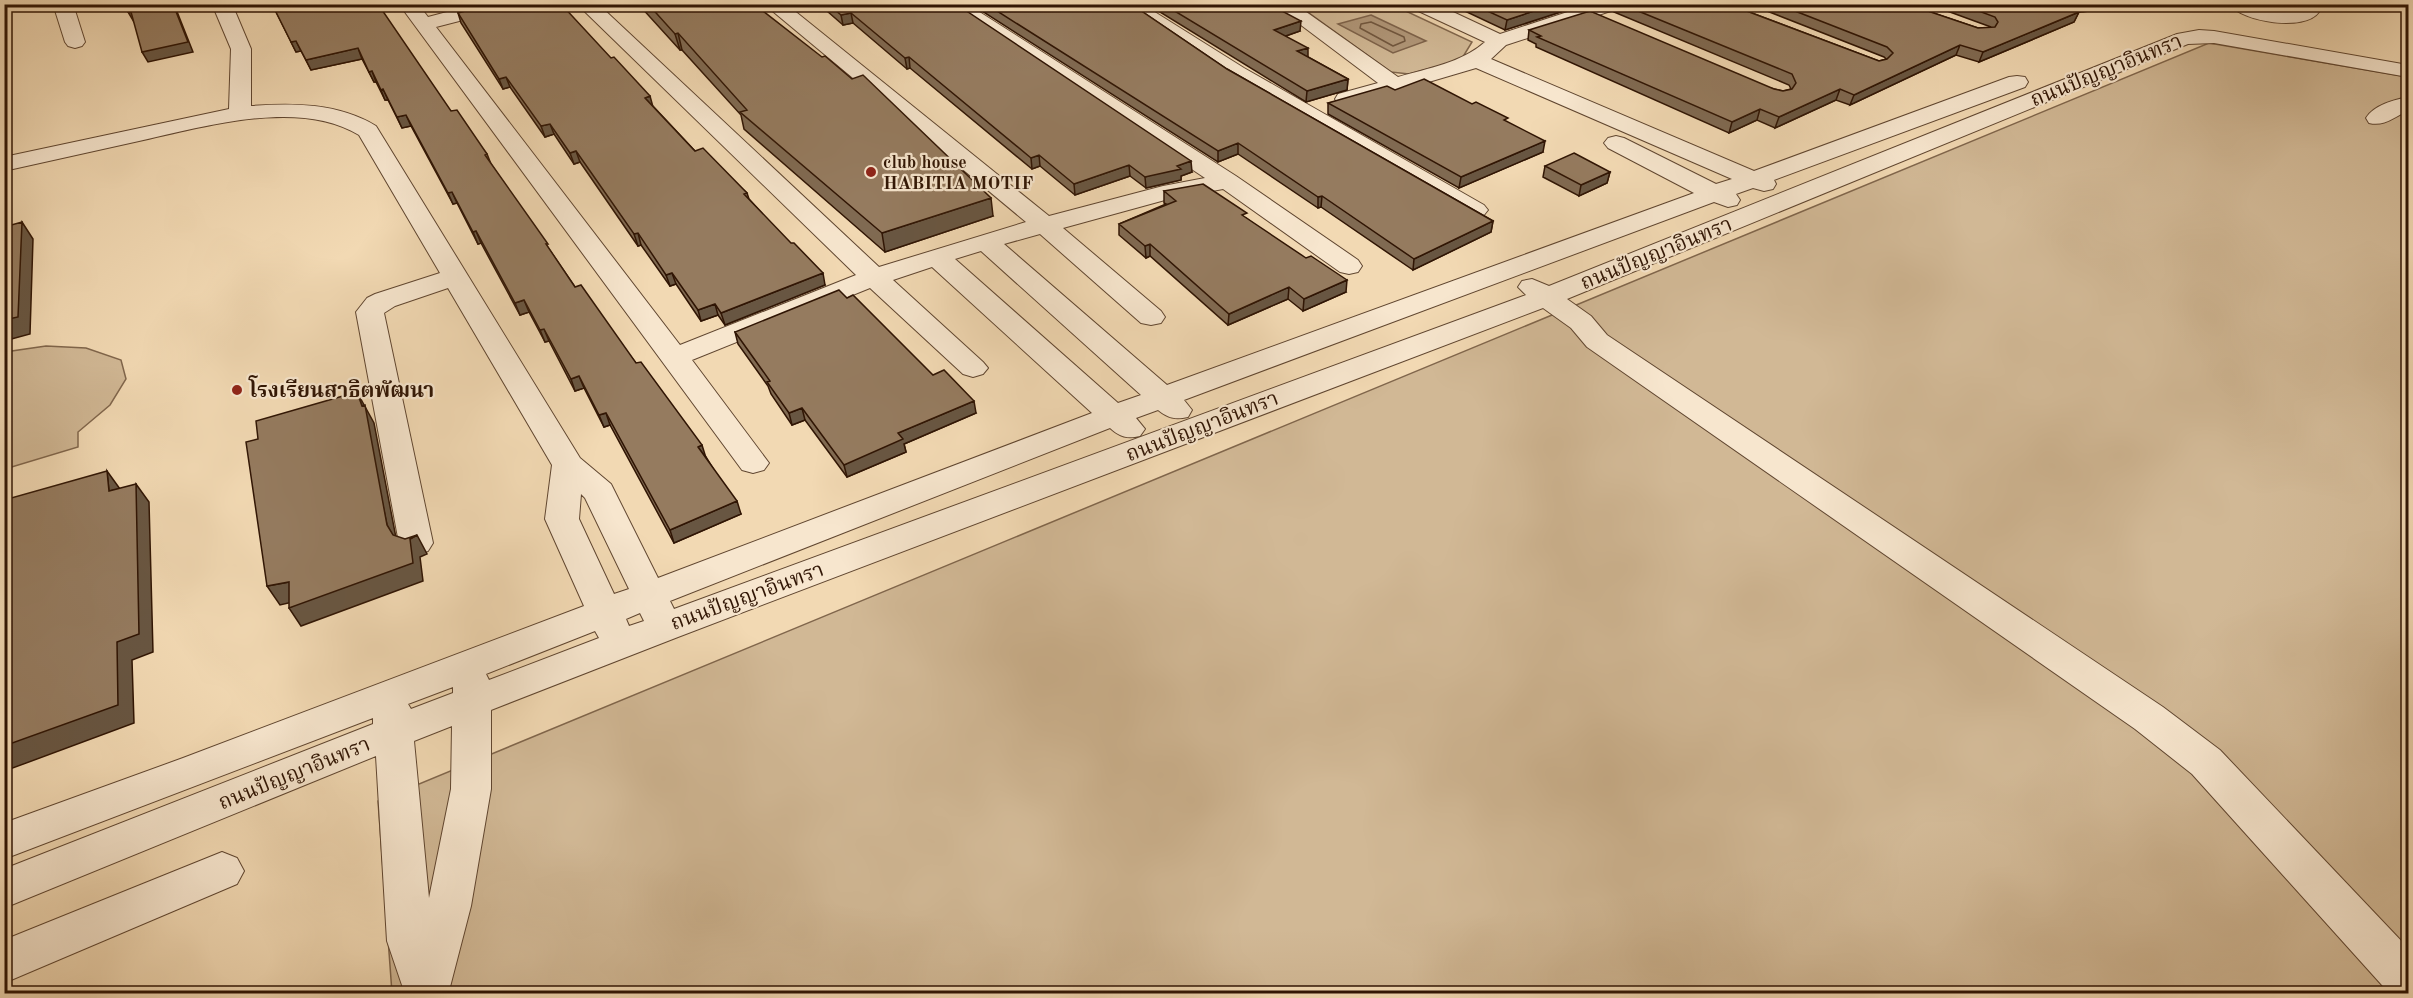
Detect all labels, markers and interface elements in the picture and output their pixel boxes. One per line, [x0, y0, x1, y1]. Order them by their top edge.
street label: ถนนปัญญาอินทรา [2027, 30, 2185, 111]
place label: club house HABITIA MOTIF [883, 154, 1033, 193]
marker: club house HABITIA MOTIF [864, 165, 878, 179]
street label: ถนนปัญญาอินทรา [1577, 213, 1735, 294]
place label: โรงเรียนสาธิตพัฒนา [248, 375, 434, 402]
marker: โรงเรียนสาธิตพัฒนา [230, 383, 244, 397]
street label: ถนนปัญญาอินทรา [1123, 387, 1282, 466]
street label: ถนนปัญญาอินทรา [667, 558, 827, 635]
street label: ถนนปัญญาอินทรา [215, 733, 373, 814]

